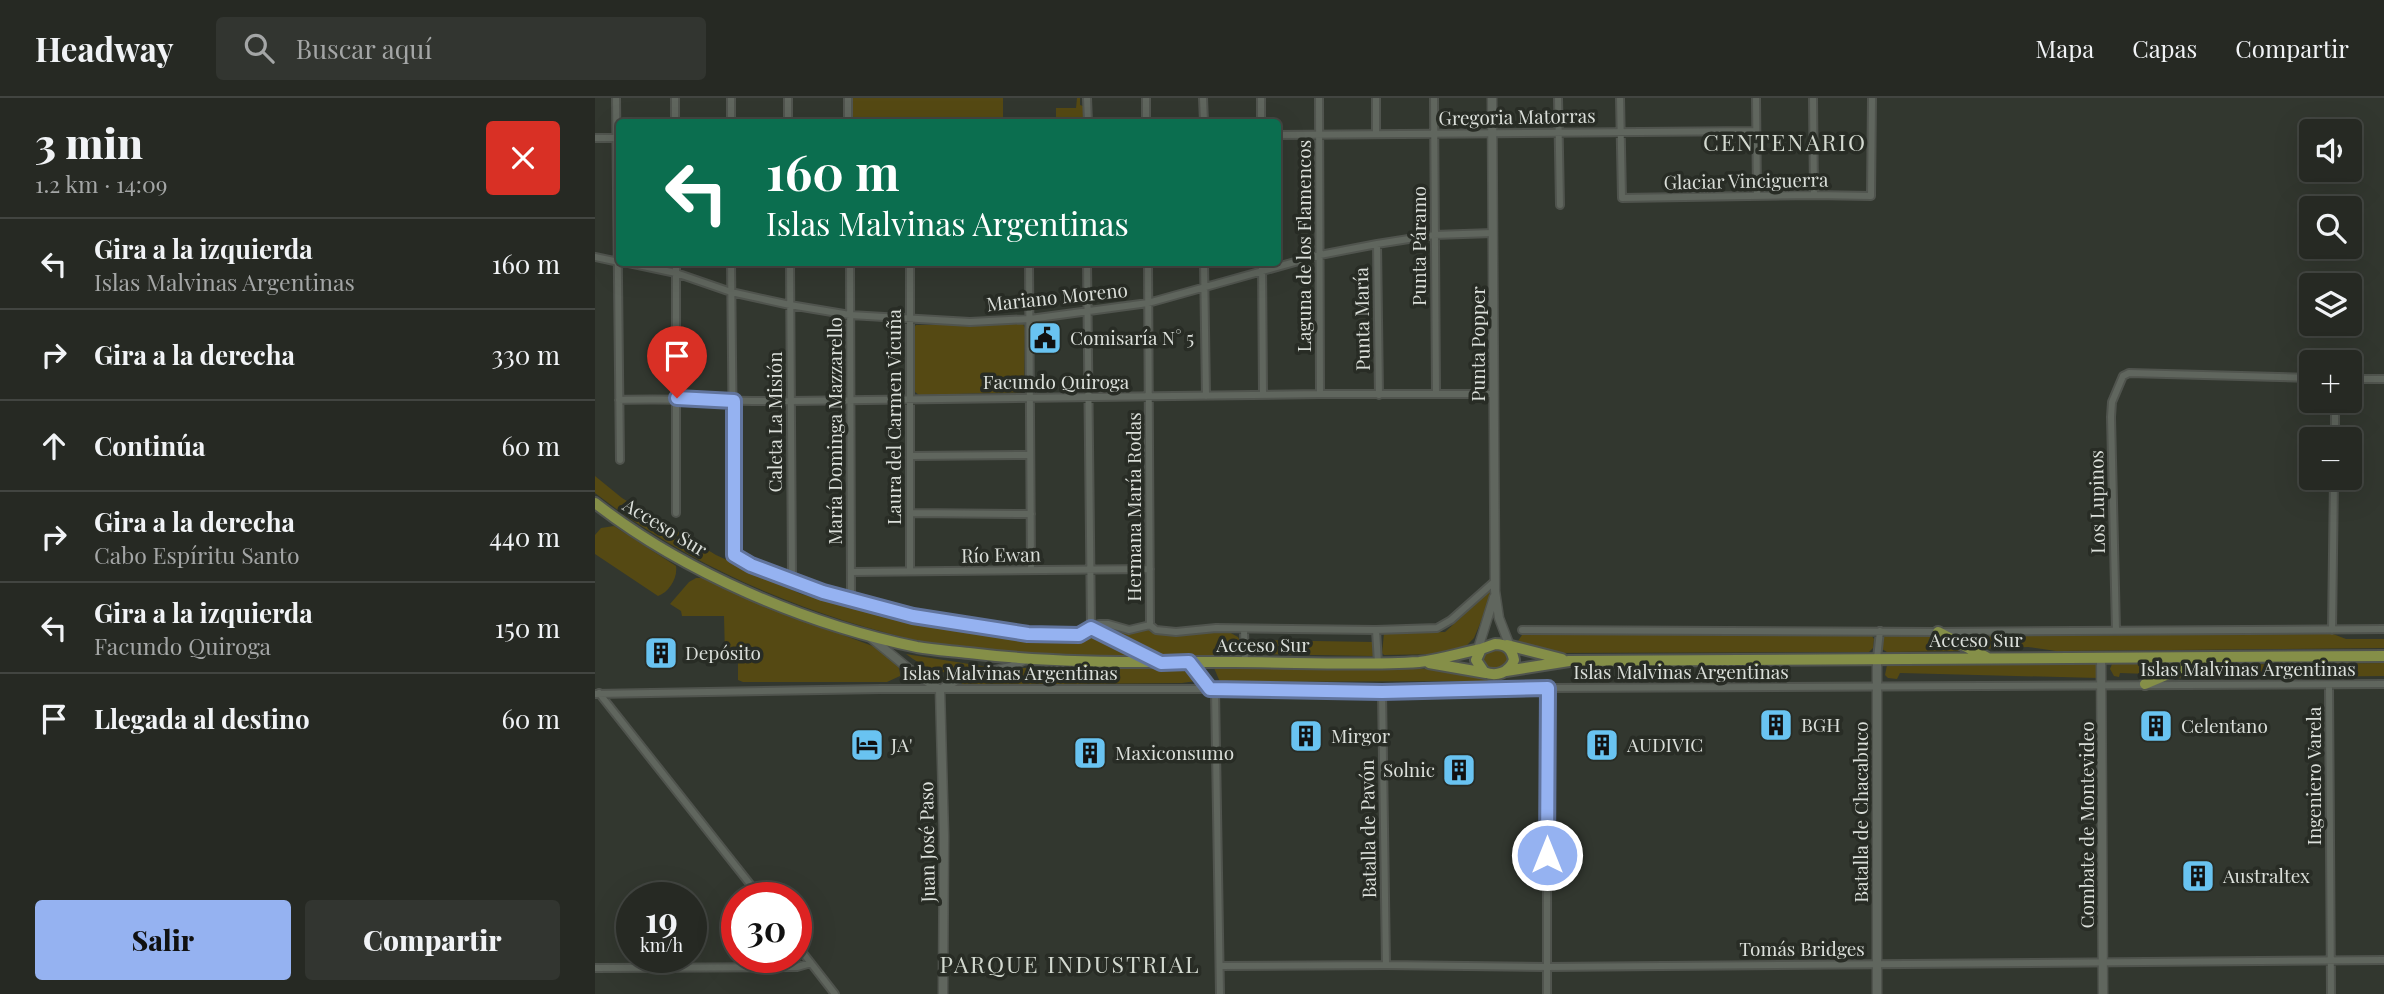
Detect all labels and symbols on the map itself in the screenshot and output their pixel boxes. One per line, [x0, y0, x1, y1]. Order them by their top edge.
street label: Gregoria Matorras [1438, 102, 1596, 130]
district label: CENTENARIO [1703, 126, 1867, 157]
street label: Laguna de los Flamencos [1290, 140, 1316, 352]
street label: Glaciar Vinciguerra [1663, 166, 1829, 194]
street label: Punta Páramo [1405, 186, 1431, 306]
street label: Punta María [1347, 266, 1375, 371]
street label: Mariano Moreno [985, 276, 1129, 316]
street label: Punta Popper [1464, 286, 1490, 402]
street label: Laura del Carmen Vicuña [880, 309, 906, 525]
street label: María Dominga Mazzarello [821, 317, 847, 545]
public building icon: Comisaría N° 5 [1026, 319, 1064, 357]
place label: Comisaría N° 5 [1070, 324, 1194, 350]
pin [647, 326, 707, 398]
street label: Caleta La Misión [761, 351, 787, 493]
street label: Facundo Quiroga [983, 368, 1130, 394]
street label: Hermana María Rodas [1120, 412, 1146, 602]
street label: Los Lupinos [2082, 450, 2110, 554]
street label: Acceso Sur [618, 490, 713, 562]
street label: Río Ewan [961, 540, 1042, 568]
street label: Acceso Sur [1928, 626, 2023, 652]
street label: Acceso Sur [1215, 631, 1310, 657]
building icon: Depósito [642, 634, 680, 672]
place label: Depósito [685, 639, 761, 665]
street label: Islas Malvinas Argentinas [2140, 655, 2356, 681]
street label: Islas Malvinas Argentinas [1573, 658, 1789, 684]
street label: Islas Malvinas Argentinas [902, 659, 1118, 685]
building icon: BGH [1757, 706, 1795, 744]
street label: Ingeniero Varela [2300, 706, 2326, 846]
building icon: Celentano [2137, 707, 2175, 745]
place label: BGH [1801, 711, 1841, 737]
place label: Celentano [2181, 712, 2268, 738]
building icon: Mirgor [1287, 717, 1325, 755]
street label: Batalla de Chacabuco [1847, 721, 1873, 903]
street label: Combate de Montevideo [2073, 721, 2099, 929]
place label: Mirgor [1331, 722, 1391, 748]
hotel icon: JA' [848, 726, 886, 764]
building icon: AUDIVIC [1583, 726, 1621, 764]
place label: JA' [890, 731, 913, 757]
place label: AUDIVIC [1626, 731, 1703, 757]
building icon: Maxiconsumo [1071, 734, 1109, 772]
place label: Maxiconsumo [1115, 739, 1234, 765]
building icon: Solnic [1440, 751, 1478, 789]
place label: Solnic [1383, 756, 1435, 782]
street label: Batalla de Pavón [1353, 759, 1381, 899]
street label: Juan José Paso [912, 781, 940, 904]
position arrow [1510, 818, 1584, 892]
building icon: Australtex [2179, 857, 2217, 895]
place label: Australtex [2222, 862, 2310, 888]
speed limit sign: 30 [721, 882, 812, 973]
street label: Tomás Bridges [1739, 935, 1865, 961]
district label: PARQUE INDUSTRIAL [940, 948, 1200, 979]

